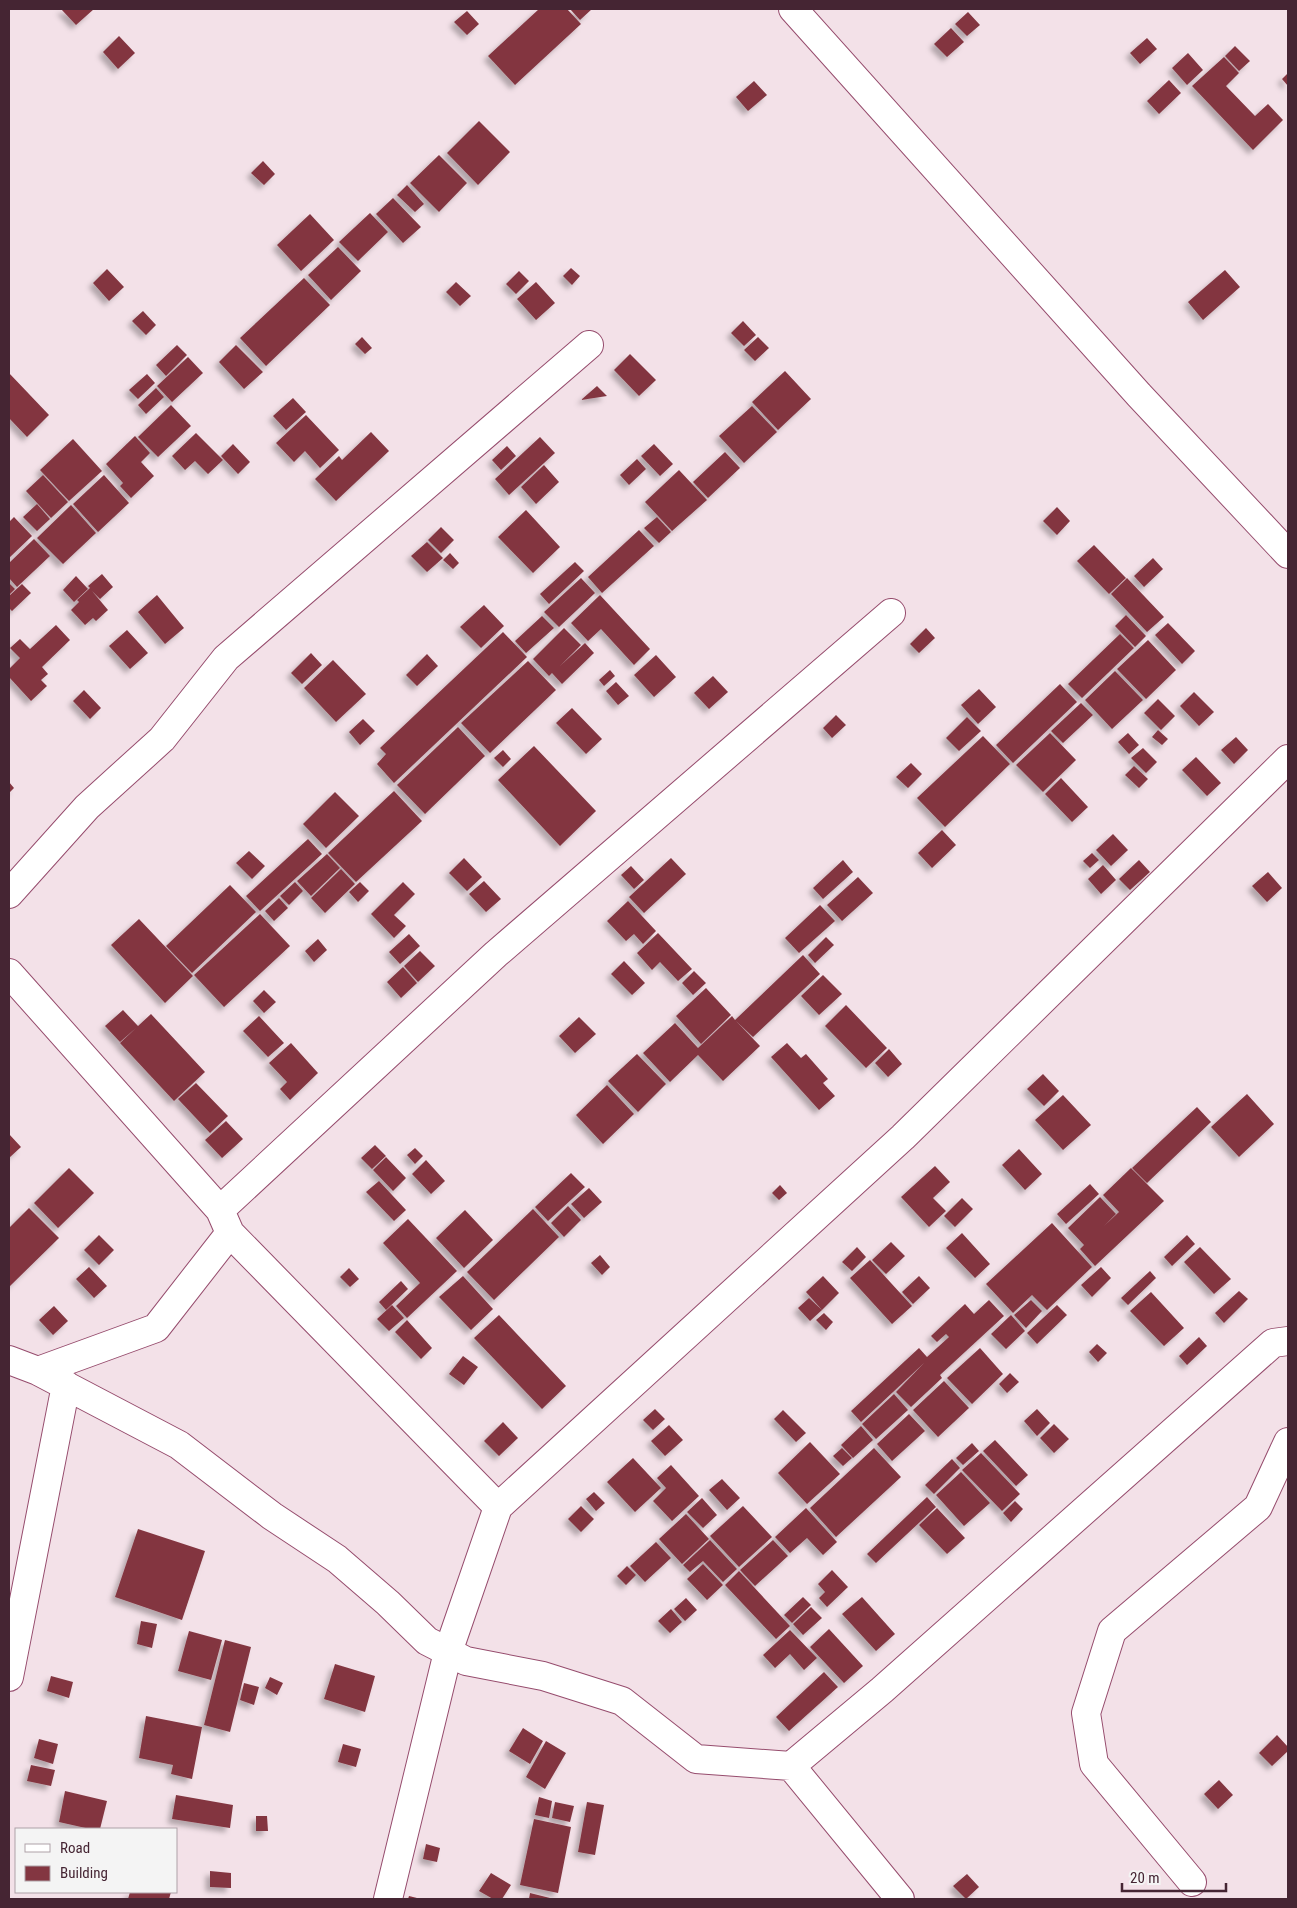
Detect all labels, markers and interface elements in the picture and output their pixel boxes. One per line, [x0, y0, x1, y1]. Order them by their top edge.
legend [15, 1828, 178, 1893]
text: Road [60, 1839, 90, 1857]
scale bar [1122, 1860, 1226, 1892]
text: Building [60, 1864, 108, 1882]
text: 20 m [1130, 1869, 1160, 1887]

